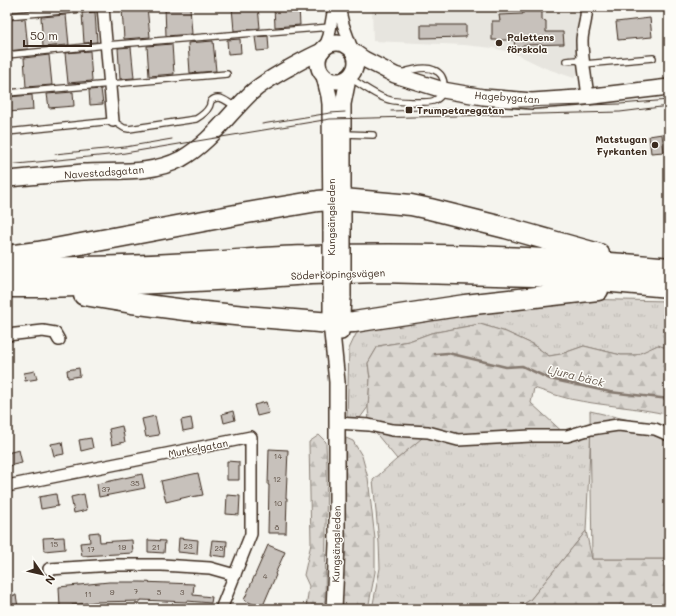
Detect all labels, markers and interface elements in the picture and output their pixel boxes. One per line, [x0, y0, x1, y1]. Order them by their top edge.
scale bar [24, 22, 91, 48]
text: 50 m [30, 27, 58, 43]
place label: Palettens förskola [507, 30, 554, 56]
marker: Palettens förskola [494, 38, 504, 48]
street label: Hagebygatan [474, 88, 540, 106]
place label: Trumpetaregatan [417, 103, 504, 117]
marker: Trumpetaregatan [404, 105, 414, 115]
place label: Matstugan Fyrkanten [595, 132, 647, 158]
marker: Matstugan Fyrkanten [650, 140, 660, 150]
street label: Navestadsgatan [64, 162, 144, 182]
street label: Kungsängsleden [324, 179, 338, 255]
street label: Söderköpingsvägen [291, 265, 385, 283]
water label: Ljura bäck [546, 361, 606, 390]
street label: Murkelgatan [167, 435, 229, 461]
house number: 14 [274, 451, 282, 461]
house number: 12 [273, 474, 281, 484]
house number: 35 [130, 478, 140, 488]
house number: 37 [101, 484, 111, 494]
house number: 10 [274, 498, 282, 508]
street label: Kungsängsleden [328, 505, 344, 583]
house number: 8 [275, 522, 280, 532]
house number: 15 [50, 539, 58, 549]
house number: 23 [183, 541, 193, 551]
house number: 19 [118, 542, 126, 552]
house number: 21 [152, 542, 160, 552]
house number: 25 [214, 543, 224, 553]
house number: 17 [87, 544, 96, 554]
north arrow [22, 554, 62, 594]
house number: 4 [263, 571, 268, 581]
text: N [42, 572, 59, 588]
house number: 7 [134, 586, 139, 596]
house number: 9 [110, 587, 115, 597]
house number: 5 [157, 587, 162, 597]
house number: 3 [180, 587, 185, 597]
house number: 11 [84, 589, 92, 599]

